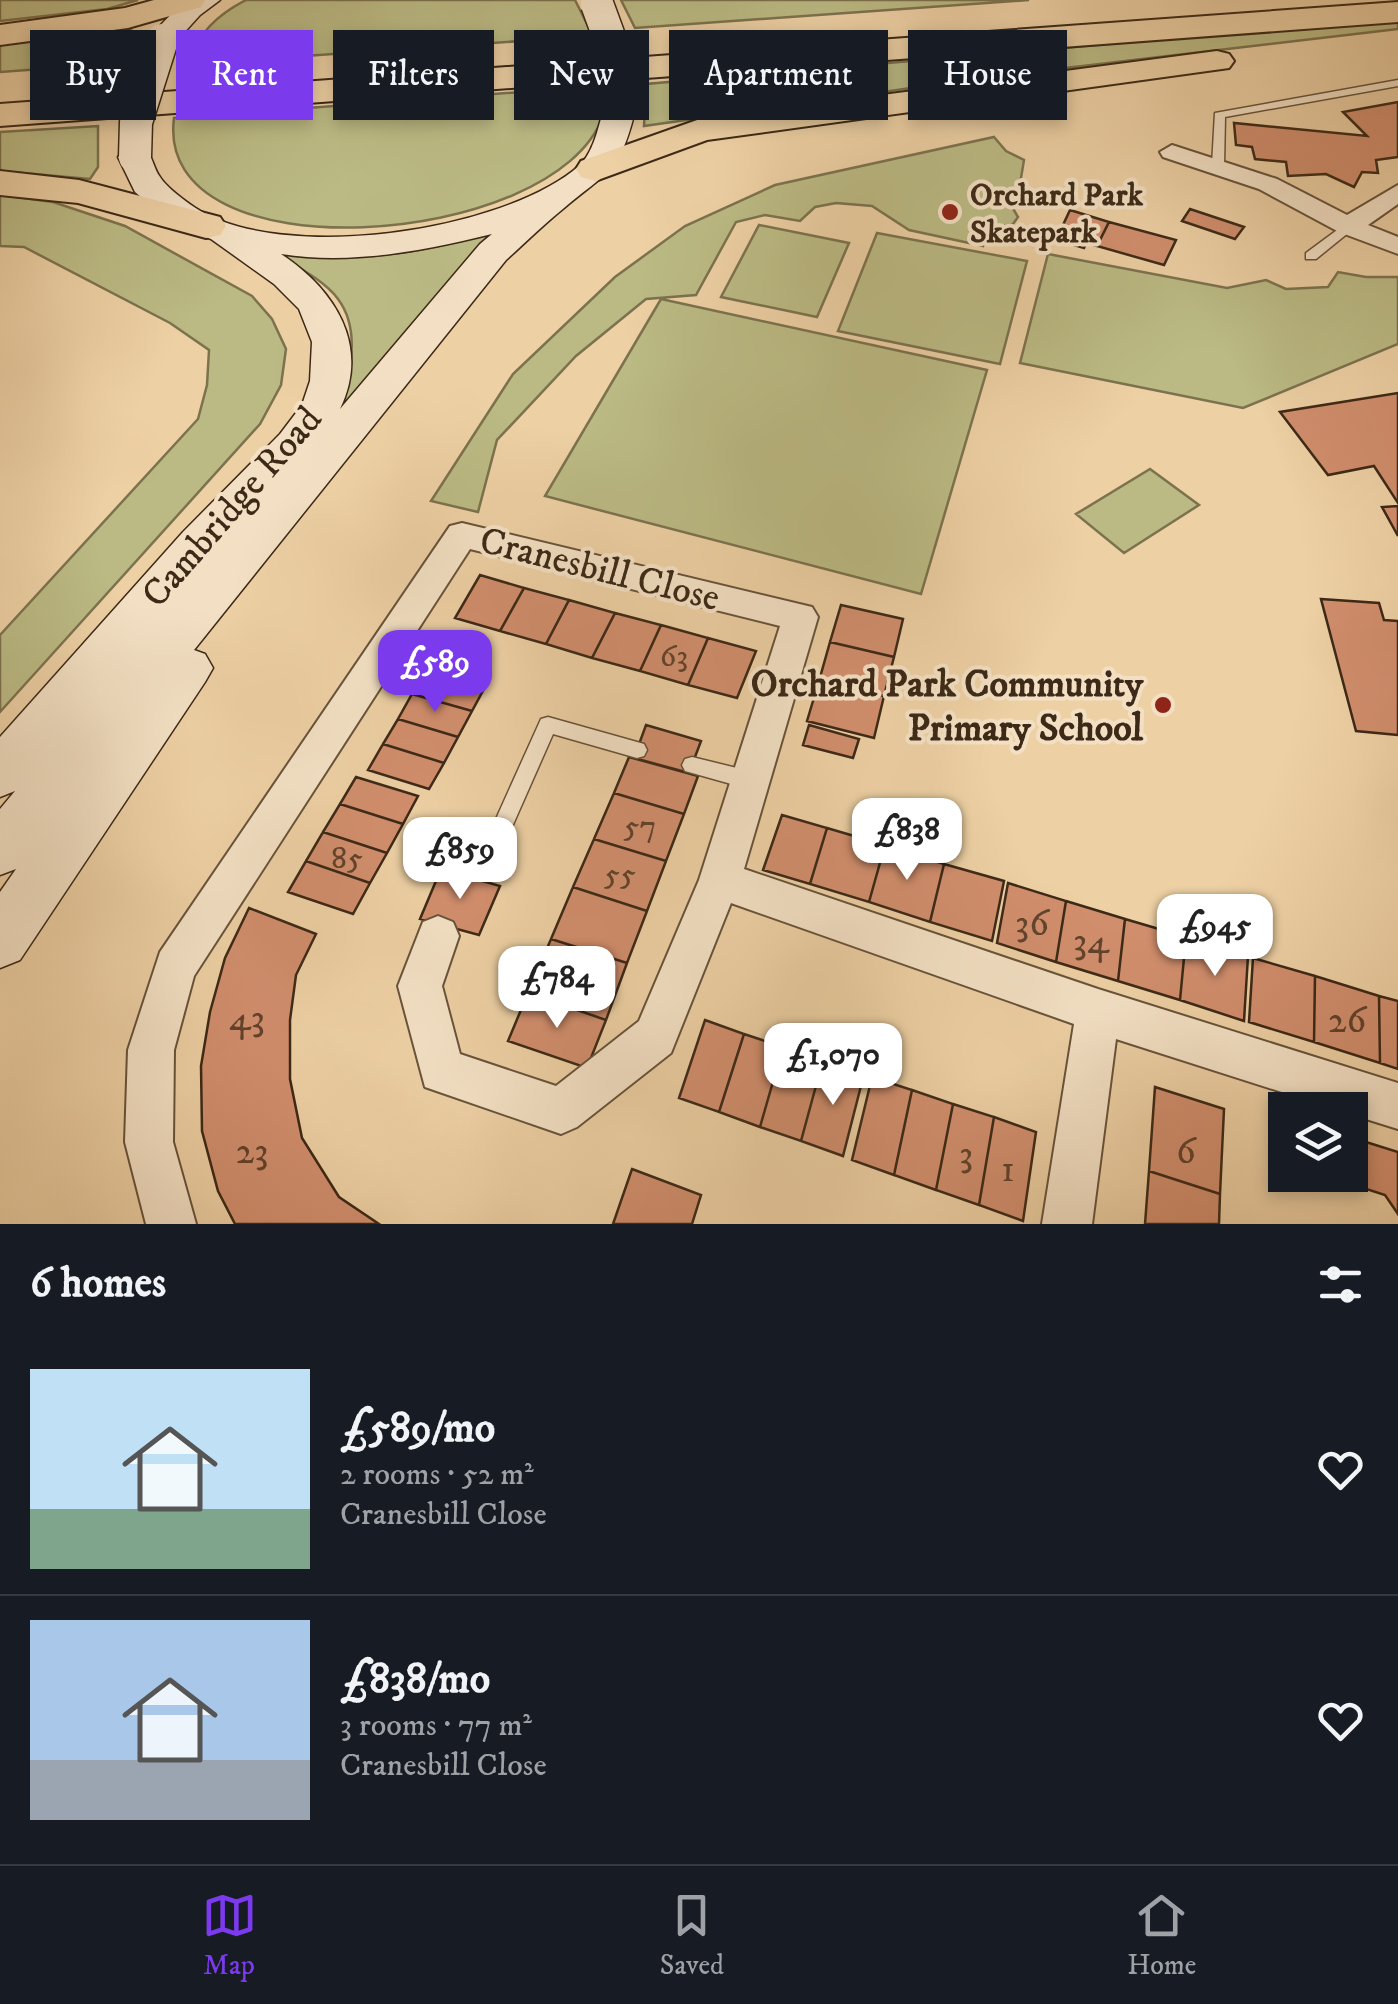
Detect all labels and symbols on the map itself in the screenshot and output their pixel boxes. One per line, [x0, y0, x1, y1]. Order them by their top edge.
place label: Orchard Park Skatepark [970, 176, 1144, 253]
marker: Orchard Park Skatepark [939, 201, 961, 223]
street label: Cambridge Road [132, 397, 333, 618]
street label: Cranesbill Close [475, 517, 724, 623]
pin: £589 [376, 630, 494, 715]
house number: 63 [660, 637, 688, 677]
place label: Orchard Park Community Primary School [751, 661, 1144, 753]
marker: Orchard Park Community Primary School [1152, 694, 1174, 716]
pin: £838 [848, 798, 966, 883]
house number: 57 [624, 807, 656, 847]
pin: £859 [401, 817, 519, 902]
house number: 85 [331, 839, 363, 879]
house number: 55 [604, 855, 636, 895]
pin: £945 [1156, 894, 1274, 979]
house number: 36 [1015, 900, 1050, 948]
house number: 34 [1073, 918, 1110, 966]
pin: £784 [498, 946, 616, 1031]
house number: 43 [229, 995, 265, 1043]
house number: 26 [1328, 997, 1367, 1045]
pin: £1,070 [752, 1023, 914, 1108]
house number: 23 [236, 1128, 268, 1176]
house number: 6 [1176, 1128, 1197, 1176]
house number: 3 [959, 1131, 973, 1179]
house number: 1 [1001, 1146, 1015, 1194]

